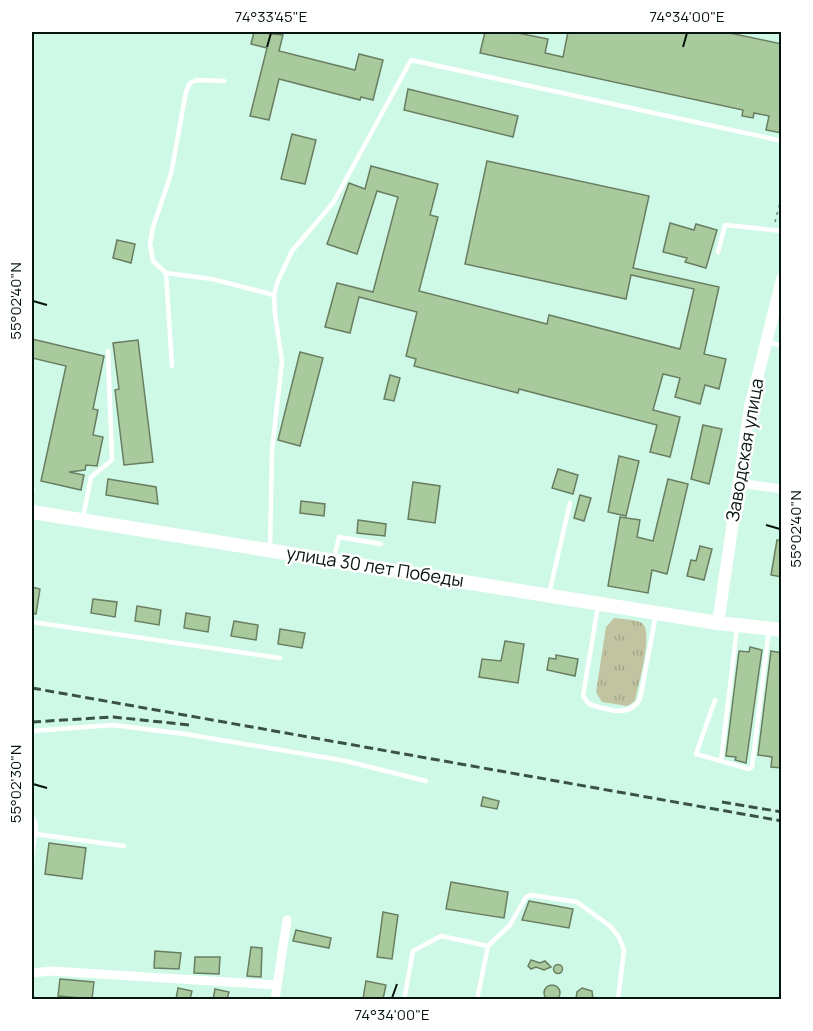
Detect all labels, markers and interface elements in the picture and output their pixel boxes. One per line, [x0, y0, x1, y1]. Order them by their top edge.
text: 74°33'45"E [235, 6, 307, 27]
text: 74°34'00"E [649, 6, 725, 27]
text: 55°02'40"N [5, 262, 26, 340]
street label: Заводская улица [720, 376, 768, 523]
text: 55°02'40"N [785, 490, 806, 568]
street label: улица 30 лет Победы [285, 540, 466, 592]
text: 55°02'30"N [5, 745, 26, 823]
text: 74°34'00"E [354, 1004, 430, 1025]

